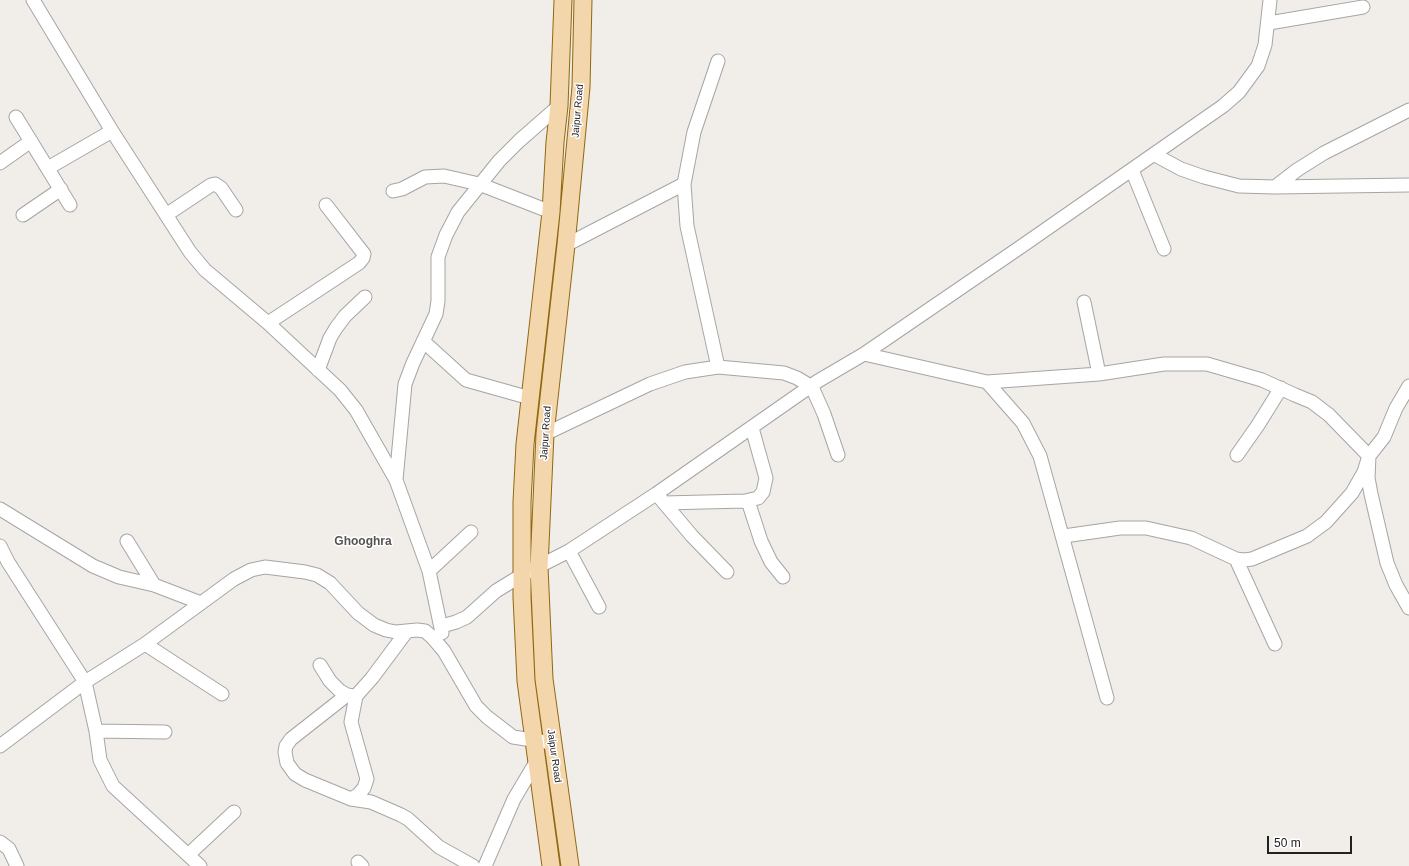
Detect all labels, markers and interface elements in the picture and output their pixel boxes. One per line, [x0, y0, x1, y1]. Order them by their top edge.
street label: Jaipur Road [570, 84, 586, 138]
street label: Jaipur Road [538, 406, 554, 460]
district label: Ghooghra [334, 535, 392, 549]
street label: Jaipur Road [544, 728, 564, 784]
scale bar [1269, 828, 1354, 854]
text: 50 m [1274, 836, 1301, 850]

